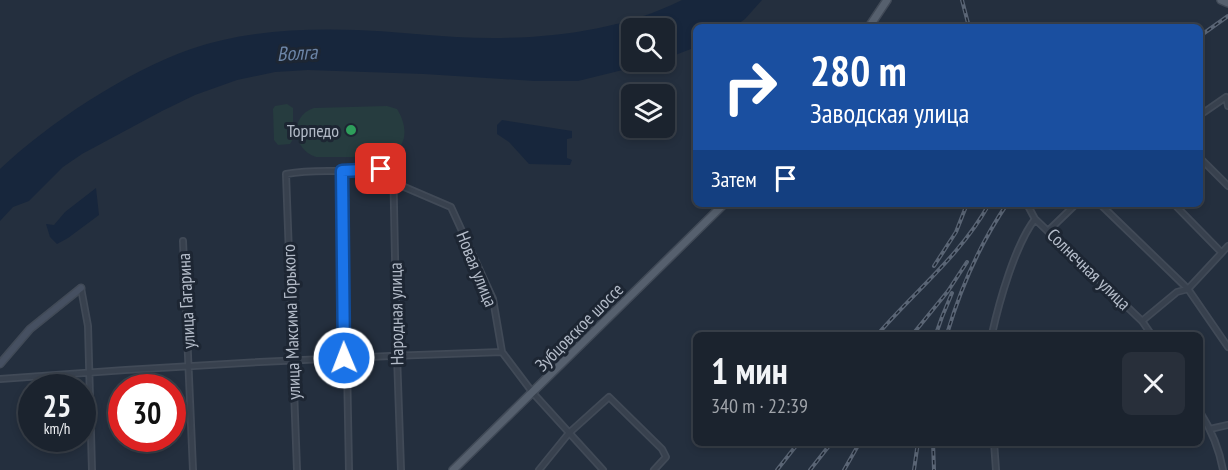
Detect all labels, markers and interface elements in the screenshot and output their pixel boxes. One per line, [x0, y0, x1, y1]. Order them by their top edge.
map controls [621, 18, 675, 138]
button: search [621, 18, 675, 72]
water label: Волга [276, 39, 319, 67]
text: 280 m [810, 43, 907, 98]
icon: right [711, 48, 789, 126]
button: layers [621, 84, 675, 138]
text: Заводская улица [810, 96, 969, 130]
place label: Торпедо [287, 119, 339, 142]
marker: Торпедо [344, 123, 358, 137]
pin [355, 143, 406, 194]
icon: arrive [364, 152, 397, 185]
icon: arrive [769, 162, 802, 195]
text: Затем [711, 165, 757, 193]
street label: Солнечная улица [1042, 223, 1136, 315]
street label: Новая улица [451, 228, 503, 310]
street label: улица Максима Горького [277, 244, 305, 400]
street label: улица Гагарина [172, 252, 200, 350]
street label: Народная улица [384, 262, 408, 366]
street label: Зубцовское шоссе [530, 278, 628, 376]
position arrow [312, 326, 376, 390]
text: 1 мин [711, 347, 788, 394]
button: close [1122, 352, 1185, 415]
speed limit sign: 30 [108, 374, 186, 452]
text: 25 [43, 386, 71, 425]
text: 340 m · 22:39 [711, 393, 808, 419]
text: km/h [44, 419, 70, 438]

